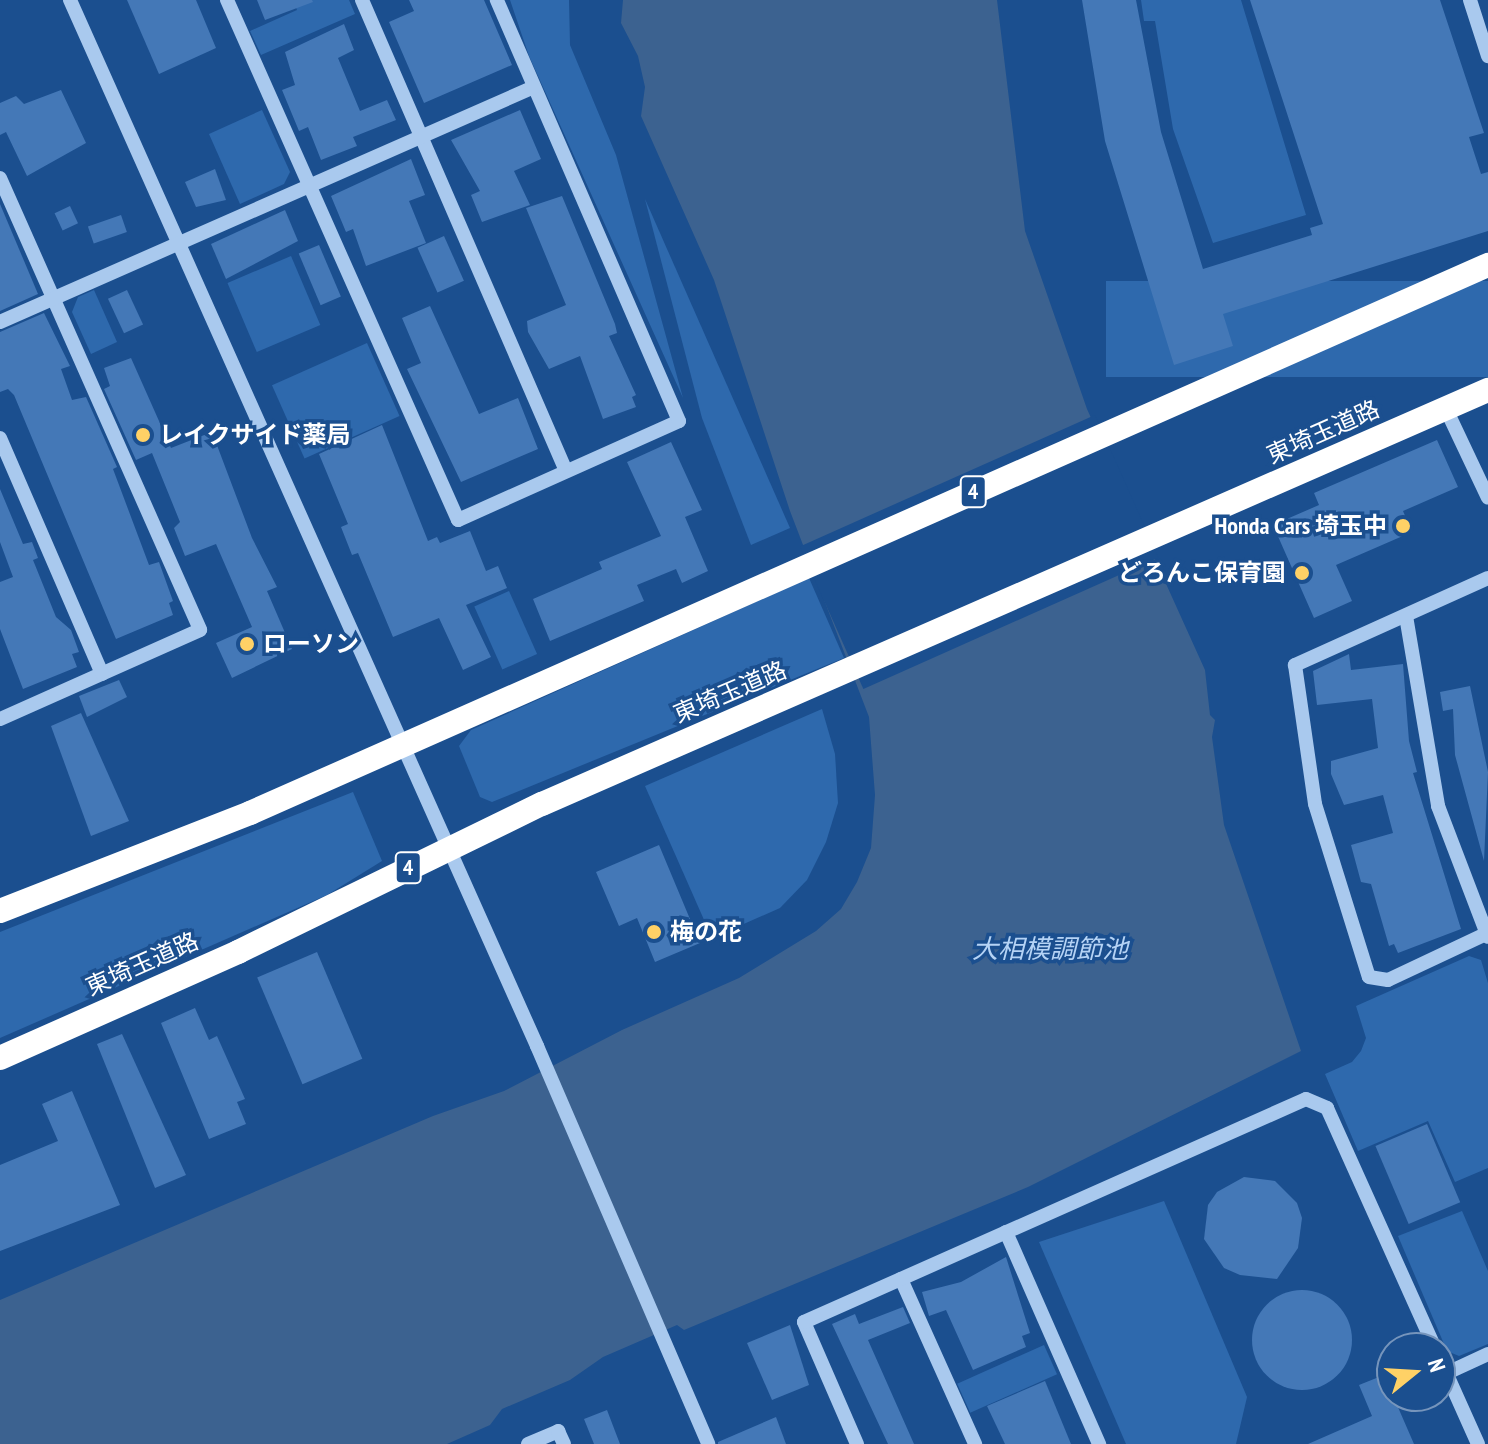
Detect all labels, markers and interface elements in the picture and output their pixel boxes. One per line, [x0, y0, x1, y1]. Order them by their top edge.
street label: 東埼玉道路 [1262, 394, 1384, 470]
place label: レイクサイド薬局 [159, 421, 351, 449]
marker: レイクサイド薬局 [134, 426, 152, 444]
road number: 4 [959, 474, 987, 510]
place label: Honda Cars 埼玉中 [1214, 512, 1387, 540]
marker: Honda Cars 埼玉中 [1394, 517, 1412, 535]
place label: どろんこ保育園 [1118, 559, 1286, 587]
marker: どろんこ保育園 [1293, 564, 1311, 582]
place label: ローソン [263, 630, 359, 658]
marker: ローソン [238, 635, 256, 653]
street label: 東埼玉道路 [669, 655, 791, 729]
road number: 4 [394, 850, 422, 886]
place label: 梅の花 [670, 918, 742, 946]
marker: 梅の花 [645, 923, 663, 941]
street label: 東埼玉道路 [81, 926, 203, 1002]
water label: 大相模調節池 [972, 933, 1128, 965]
north arrow [1376, 1332, 1456, 1412]
text: N [1422, 1355, 1452, 1375]

